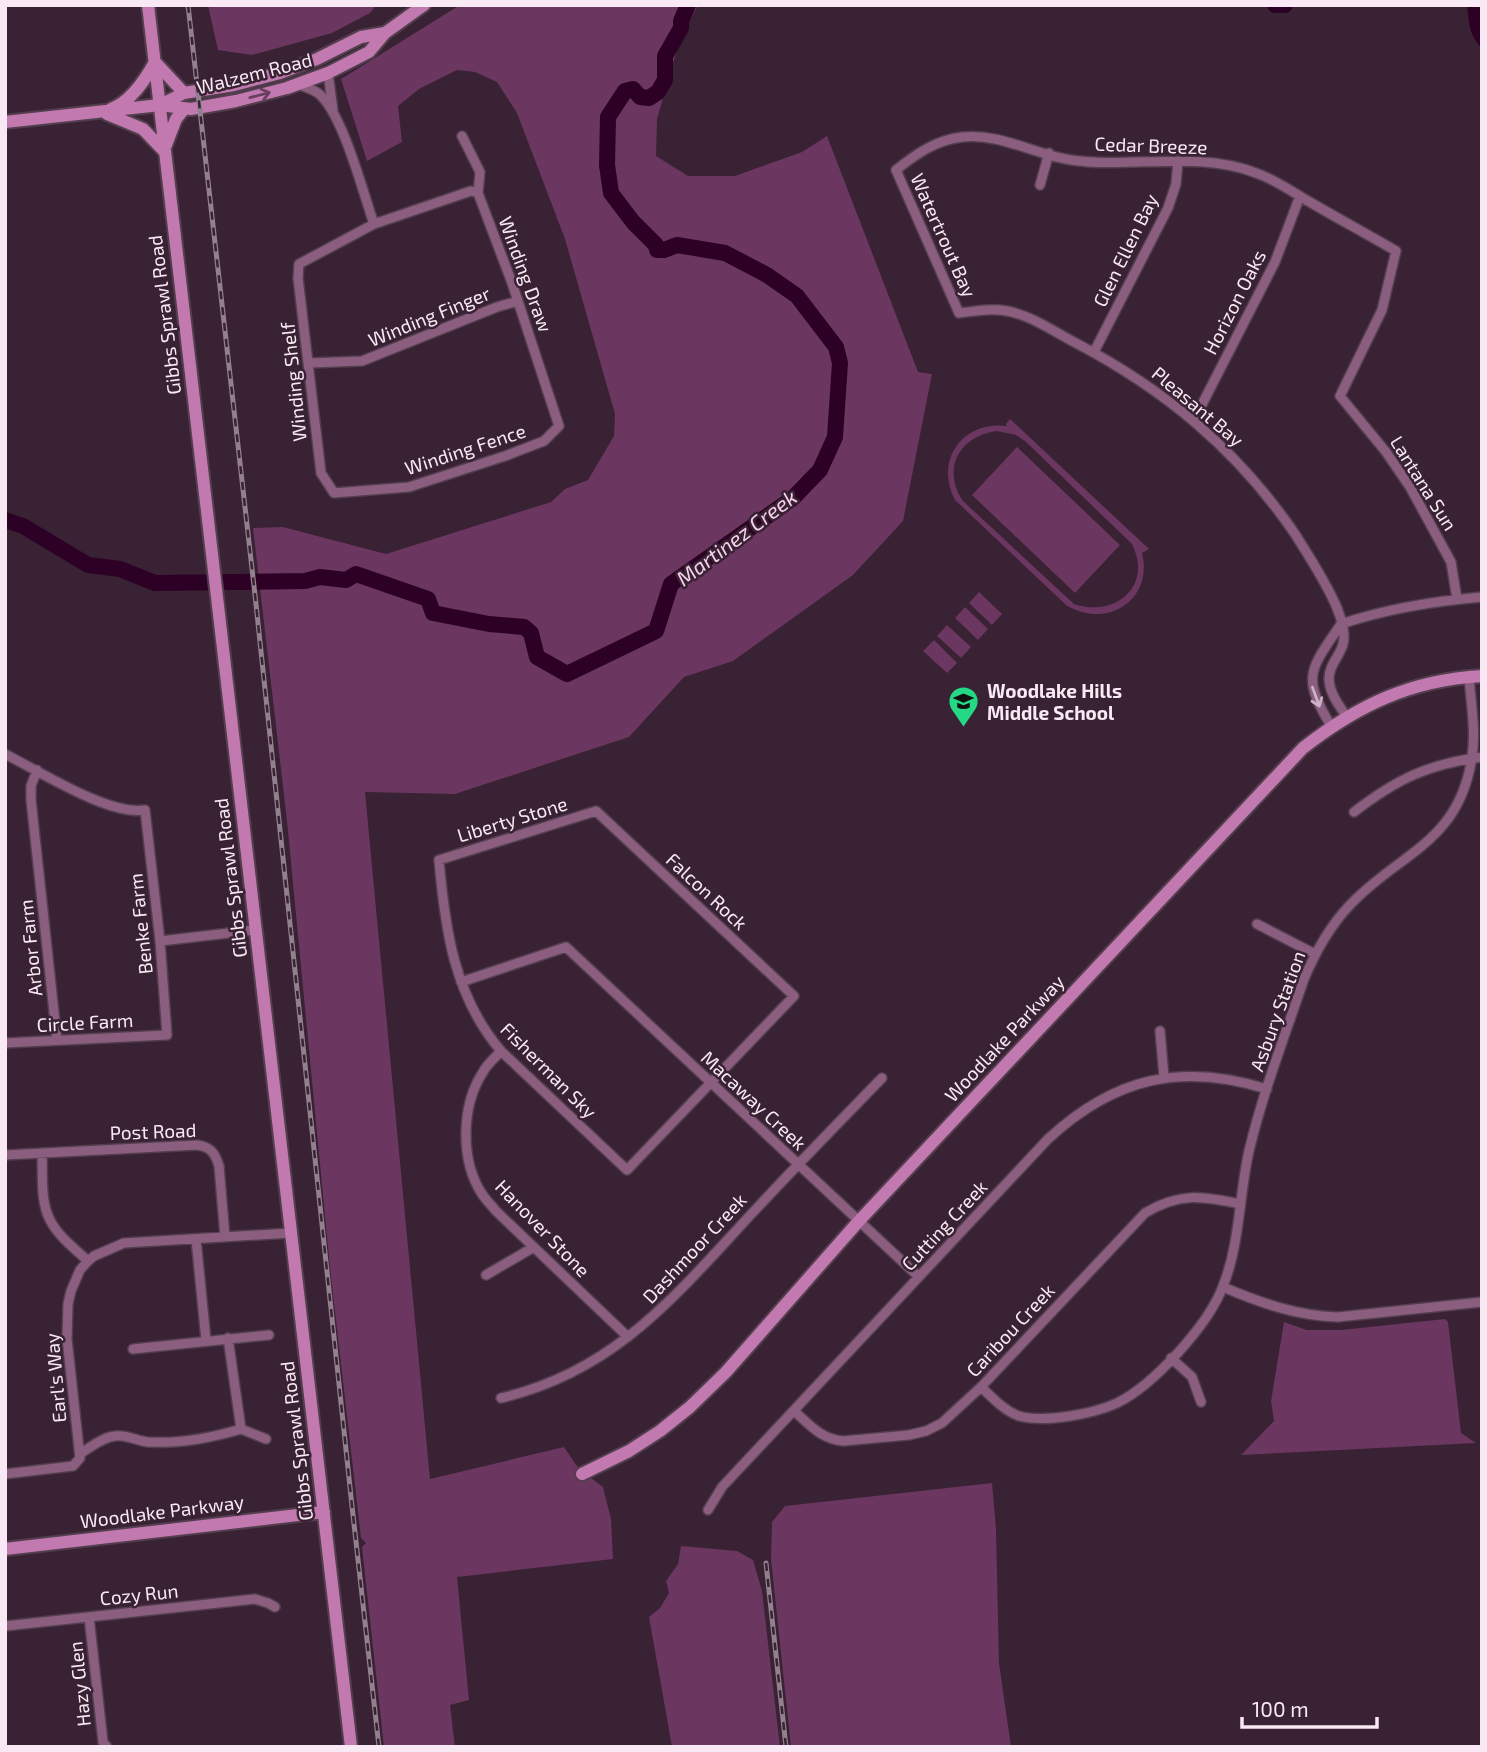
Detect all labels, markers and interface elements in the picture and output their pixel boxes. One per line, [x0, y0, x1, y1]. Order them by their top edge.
street label: Walzem Road [194, 48, 314, 98]
one-way arrow [249, 88, 271, 101]
street label: Cedar Breeze [1094, 132, 1208, 158]
street label: Watertrout Bay [906, 169, 982, 301]
street label: Glen Ellen Bay [1088, 190, 1162, 310]
street label: Winding Draw [494, 213, 558, 335]
street label: Gibbs Sprawl Road [143, 234, 185, 396]
street label: Horizon Oaks [1198, 246, 1270, 358]
street label: Winding Finger [365, 281, 494, 351]
street label: Winding Shelf [275, 320, 311, 443]
street label: Pleasant Bay [1148, 361, 1248, 451]
street label: Winding Fence [402, 419, 528, 479]
street label: Lantana Sun [1386, 431, 1462, 535]
water label: Martinez Creek [671, 484, 801, 590]
place label: Woodlake Hills Middle School [987, 679, 1122, 724]
school or university icon: Woodlake Hills Middle School [947, 684, 981, 728]
one-way arrow [1311, 686, 1323, 707]
street label: Liberty Stone [454, 791, 570, 847]
street label: Gibbs Sprawl Road [209, 797, 251, 959]
street label: Falcon Rock [662, 848, 753, 935]
street label: Benke Farm [123, 872, 157, 976]
street label: Arbor Farm [13, 899, 47, 997]
street label: Asbury Station [1245, 948, 1309, 1074]
street label: Woodlake Parkway [939, 970, 1069, 1106]
street label: Circle Farm [36, 1008, 134, 1036]
street label: Fisherman Sky [496, 1017, 602, 1123]
street label: Macaway Creek [697, 1046, 811, 1155]
street label: Post Road [109, 1118, 197, 1144]
street label: Hanover Stone [491, 1175, 595, 1281]
street label: Cutting Creek [896, 1175, 992, 1275]
street label: Dashmoor Creek [637, 1188, 751, 1308]
street label: Caribou Creek [961, 1279, 1059, 1381]
street label: Earl's Way [40, 1332, 70, 1424]
street label: Gibbs Sprawl Road [275, 1360, 317, 1522]
street label: Woodlake Parkway [79, 1490, 245, 1532]
street label: Cozy Run [99, 1578, 179, 1610]
street label: Hazy Glen [63, 1640, 95, 1728]
scale bar [1242, 1686, 1377, 1730]
text: 100 m [1252, 1696, 1309, 1721]

